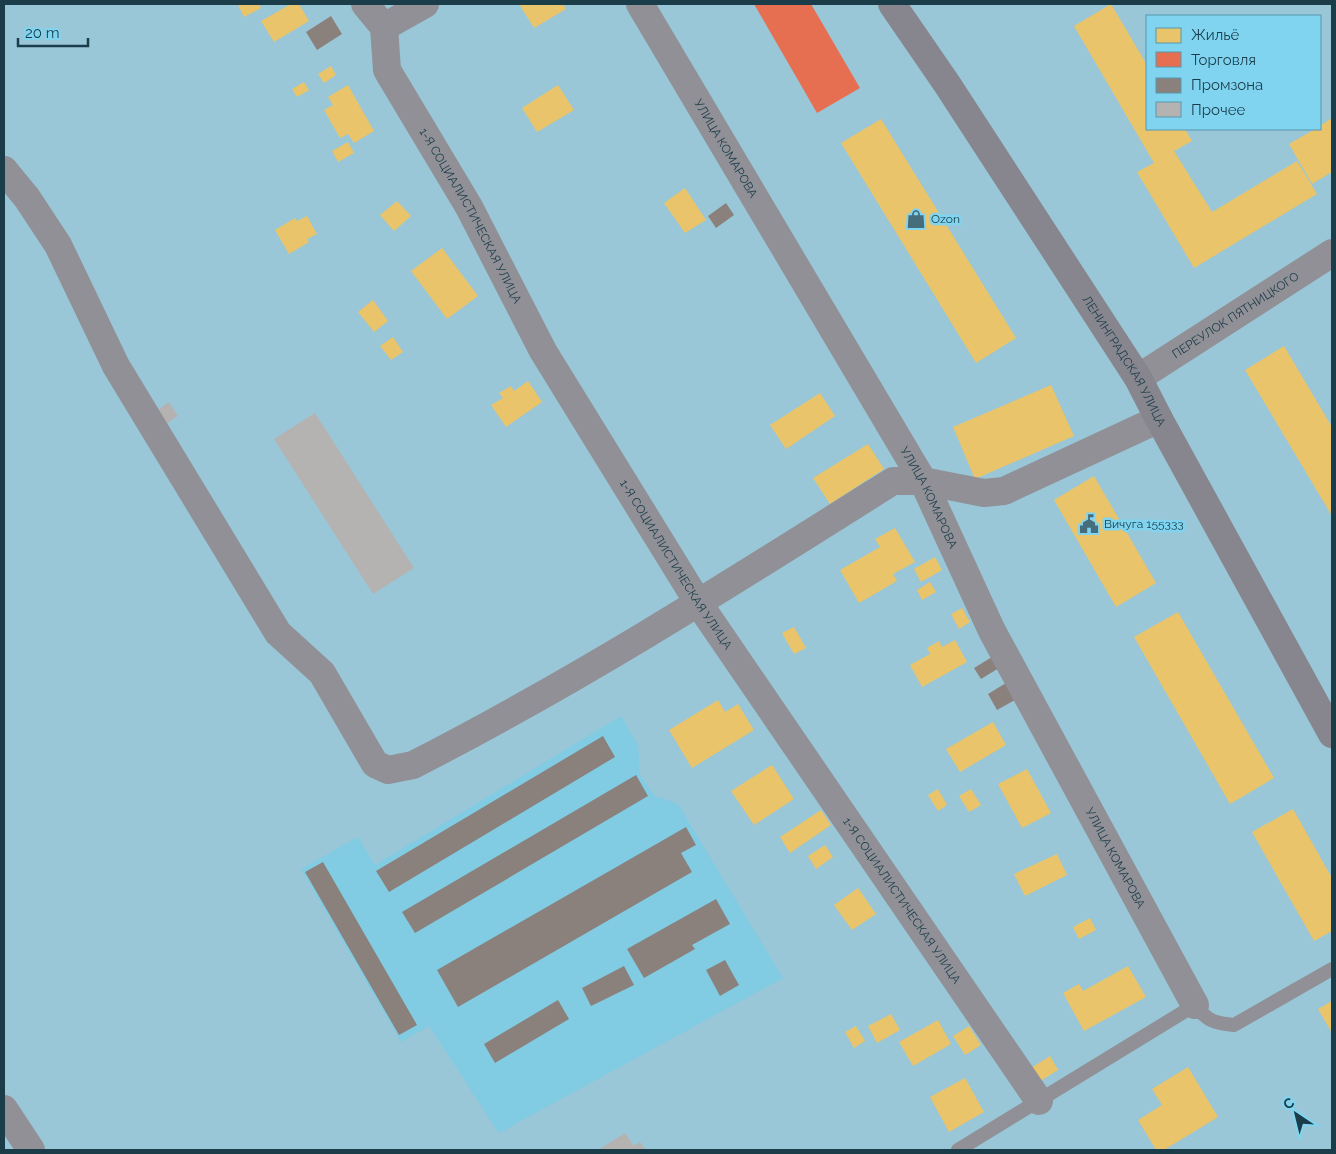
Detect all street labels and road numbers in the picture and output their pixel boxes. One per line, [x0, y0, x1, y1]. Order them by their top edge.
street label: УЛИЦА КОМАРОВА [691, 97, 760, 200]
street label: 1-Я СОЦИАЛИСТИЧЕСКАЯ УЛИЦА [416, 126, 524, 306]
street label: ПЕРЕУЛОК ПЯТНИЦКОГО [1169, 269, 1302, 361]
street label: ЛЕНИНГРАДСКАЯ УЛИЦА [1079, 293, 1169, 429]
street label: УЛИЦА КОМАРОВА [897, 444, 960, 551]
street label: 1-Я СОЦИАЛИСТИЧЕСКАЯ УЛИЦА [617, 477, 735, 652]
street label: УЛИЦА КОМАРОВА [1082, 805, 1148, 911]
street label: 1-Я СОЦИАЛИСТИЧЕСКАЯ УЛИЦА [840, 815, 964, 986]

